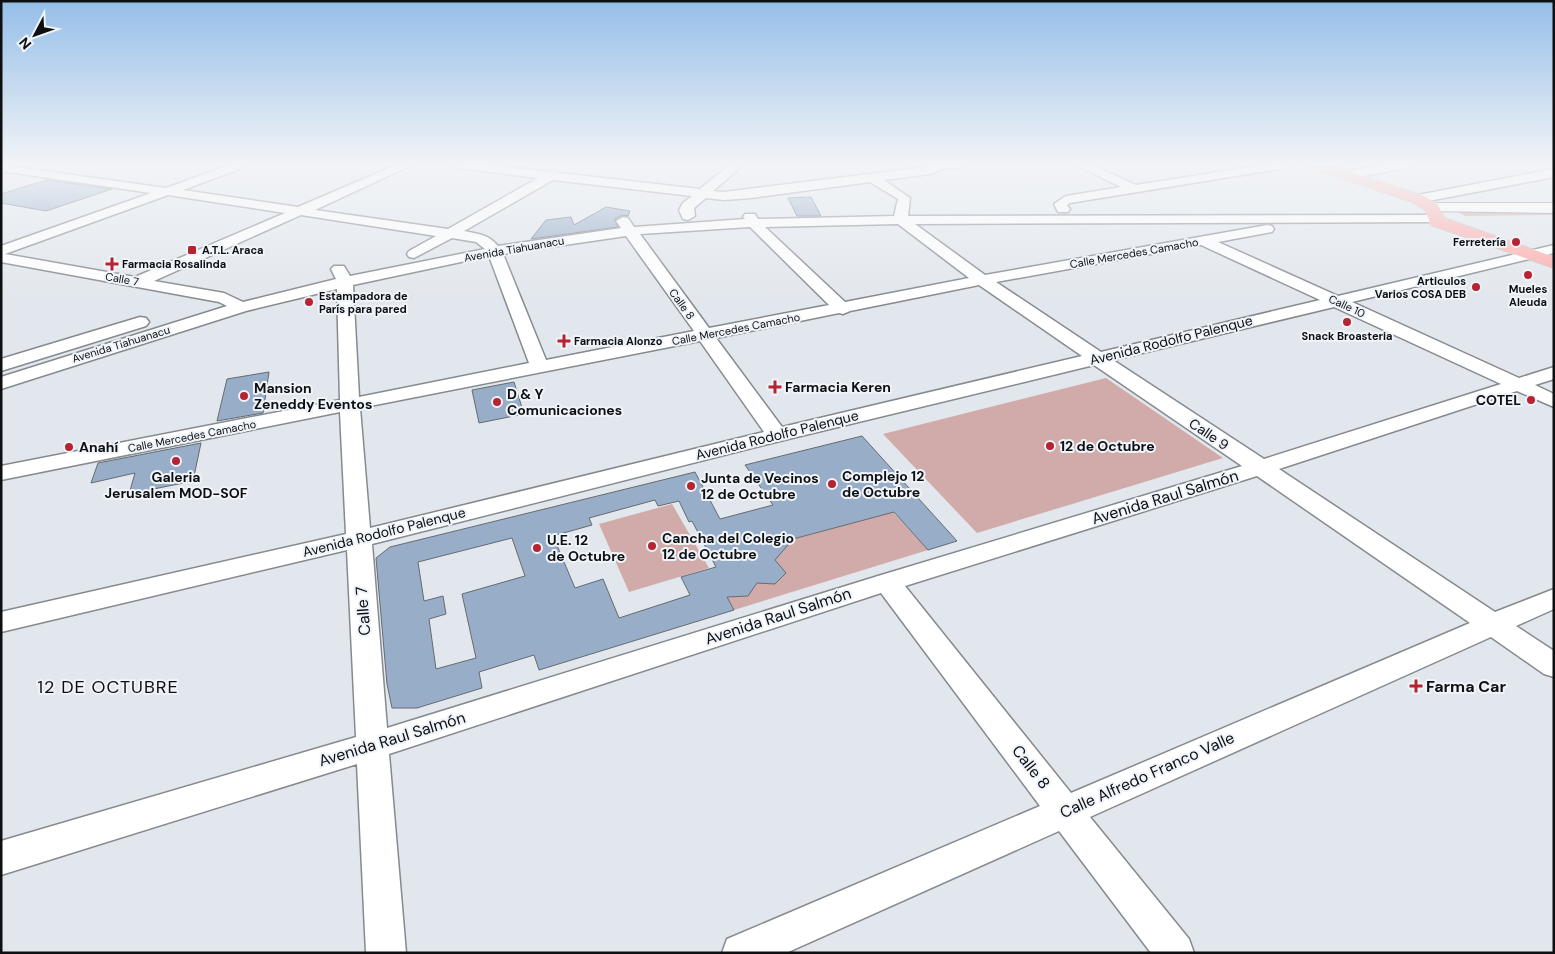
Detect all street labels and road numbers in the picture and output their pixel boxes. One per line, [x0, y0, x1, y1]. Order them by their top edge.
street label: Avenida Tiahuanacu [463, 233, 565, 265]
street label: Calle Mercedes Camacho [1069, 235, 1199, 271]
street label: Calle 7 [104, 269, 140, 289]
street label: Calle 8 [666, 286, 698, 322]
street label: Calle 10 [1326, 291, 1368, 321]
street label: Calle Mercedes Camacho [671, 310, 801, 348]
street label: Avenida Rodolfo Palenque [1088, 311, 1254, 369]
street label: Avenida Tiahuanacu [70, 322, 172, 366]
street label: Avenida Rodolfo Palenque [694, 406, 860, 464]
street label: Calle 9 [1186, 414, 1233, 454]
street label: Calle Mercedes Camacho [127, 417, 257, 455]
street label: Avenida Raul Salmón [1089, 465, 1241, 529]
street label: Avenida Rodolfo Palenque [301, 503, 467, 561]
street label: Avenida Raul Salmón [702, 582, 854, 650]
street label: Calle 7 [351, 586, 375, 636]
street label: Avenida Raul Salmón [316, 707, 468, 771]
street label: Calle Alfredo Franco Valle [1056, 727, 1238, 823]
street label: Calle 8 [1007, 741, 1055, 793]

